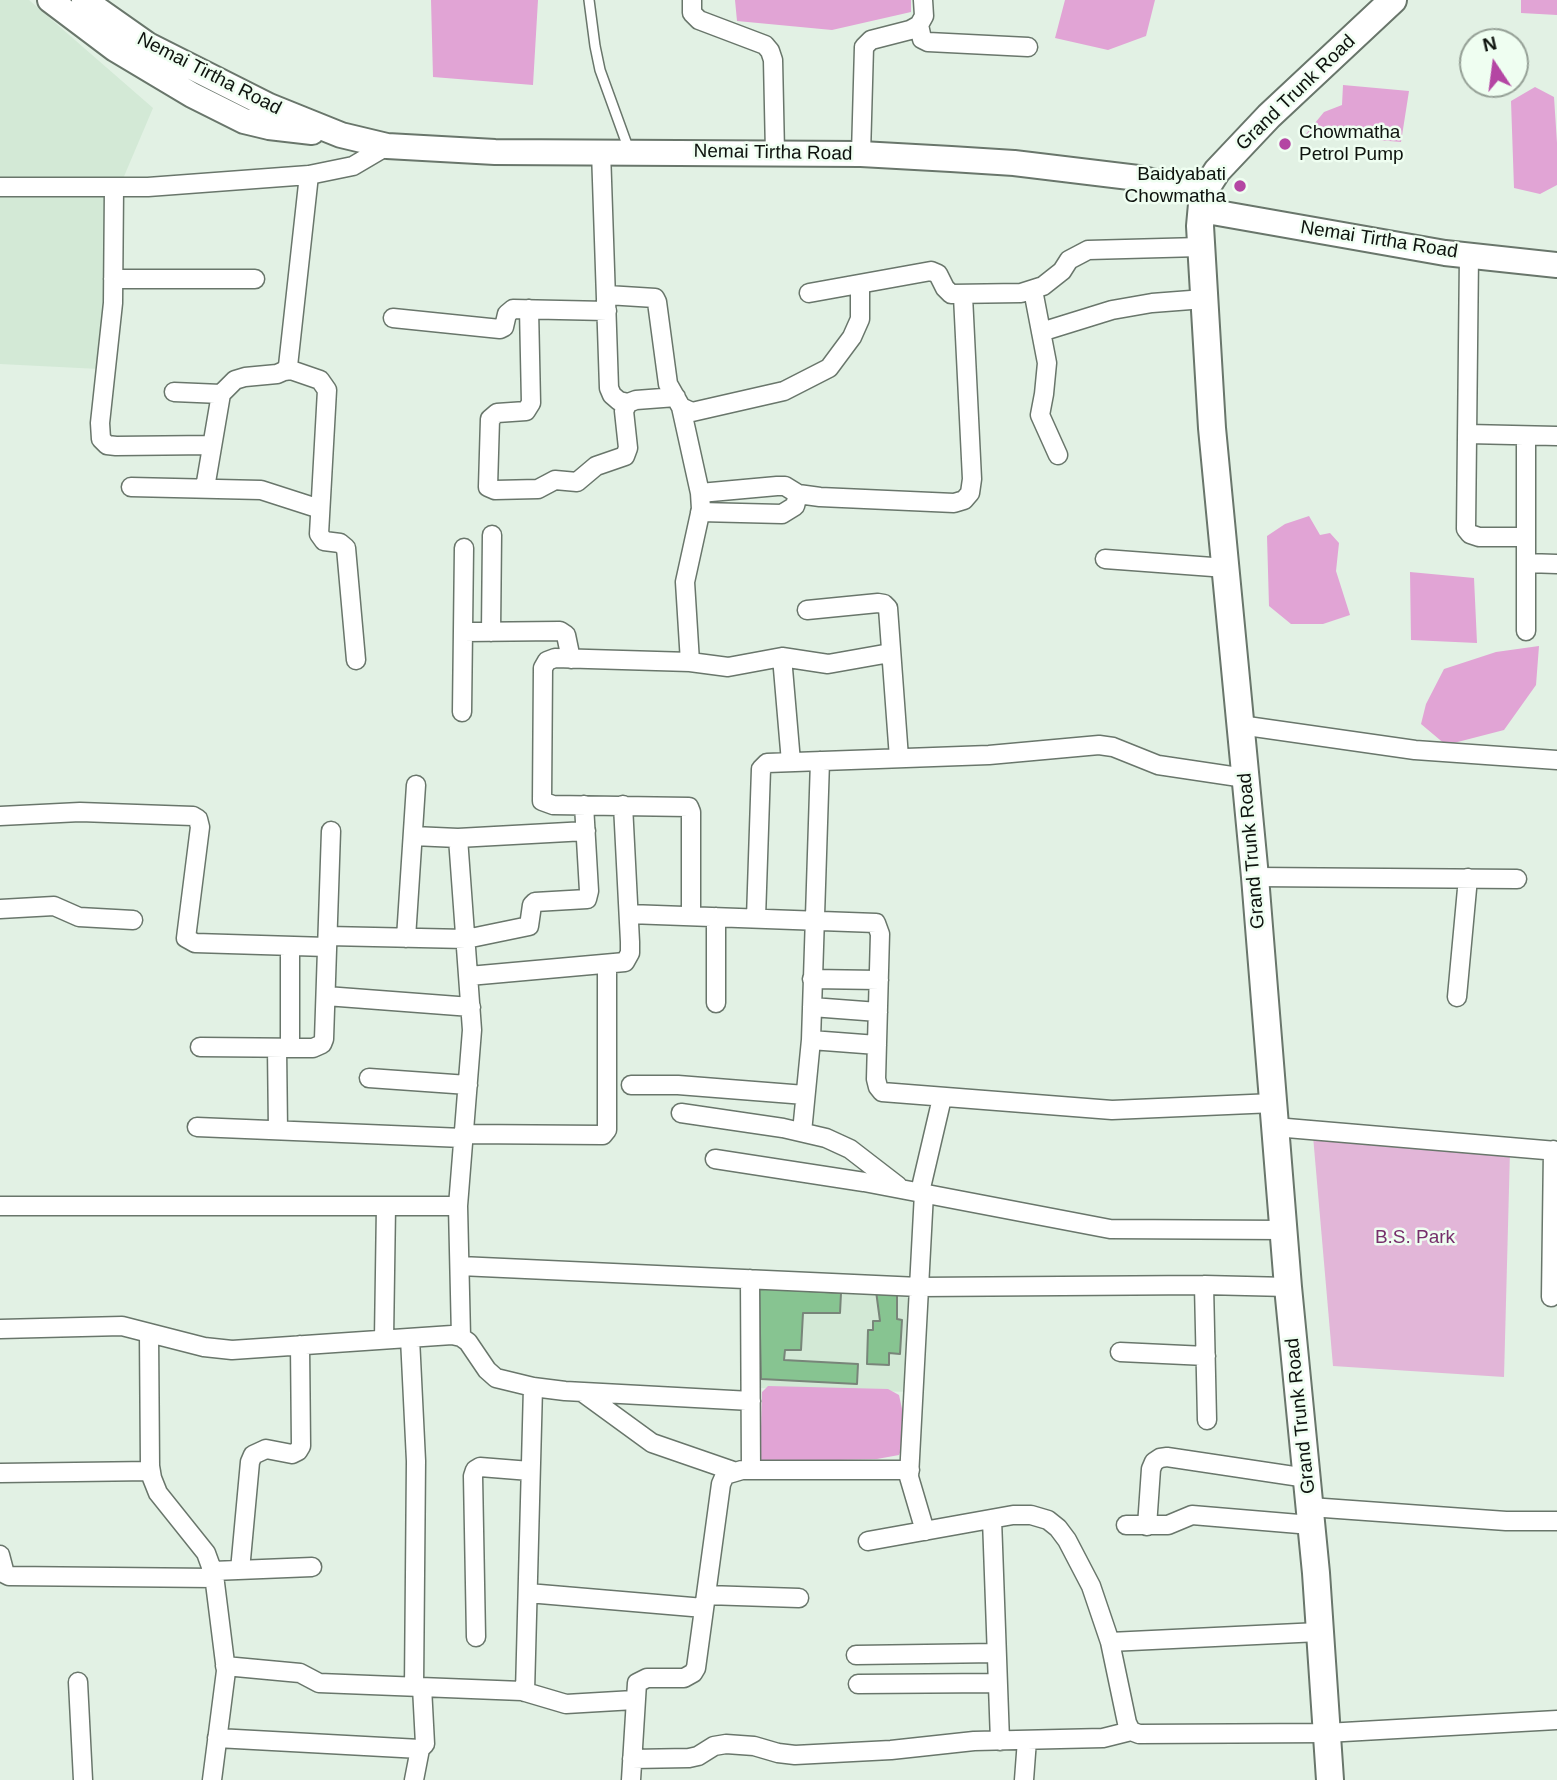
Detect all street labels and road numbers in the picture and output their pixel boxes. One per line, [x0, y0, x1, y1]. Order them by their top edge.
street label: Nemai Tirtha Road [133, 28, 285, 120]
street label: Grand Trunk Road [1232, 30, 1360, 156]
street label: Nemai Tirtha Road [693, 140, 853, 166]
street label: Nemai Tirtha Road [1299, 216, 1459, 264]
street label: Grand Trunk Road [1234, 772, 1270, 930]
street label: Grand Trunk Road [1281, 1337, 1321, 1495]

